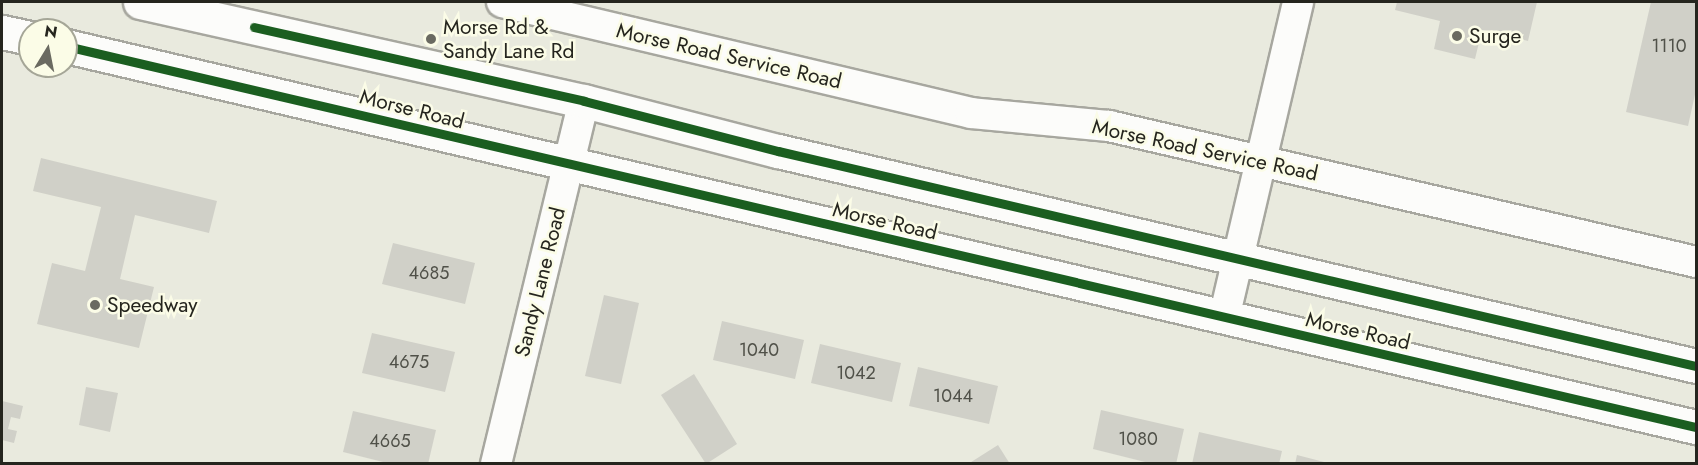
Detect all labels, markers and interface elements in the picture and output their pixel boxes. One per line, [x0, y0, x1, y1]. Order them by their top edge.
place label: Morse Rd & Sandy Lane Rd [443, 14, 575, 64]
north arrow [18, 18, 78, 78]
street label: Morse Road Service Road [614, 18, 844, 94]
text: N [43, 19, 59, 44]
place label: Surge [1469, 23, 1521, 49]
marker: Surge [1450, 29, 1464, 43]
marker: Morse Rd & Sandy Lane Rd [424, 32, 438, 46]
house number: 1110 [1651, 35, 1687, 57]
street label: Morse Road [357, 84, 467, 134]
street label: Morse Road Service Road [1090, 114, 1320, 186]
street label: Morse Road [830, 197, 940, 245]
street label: Sandy Lane Road [509, 205, 571, 359]
house number: 4685 [409, 262, 449, 284]
place label: Speedway [107, 292, 198, 318]
marker: Speedway [88, 298, 102, 312]
street label: Morse Road [1303, 307, 1413, 355]
house number: 1040 [739, 339, 779, 361]
house number: 4675 [389, 351, 429, 373]
house number: 1042 [836, 362, 876, 384]
house number: 1044 [933, 385, 973, 407]
house number: 1080 [1118, 428, 1158, 450]
house number: 4665 [369, 430, 411, 452]

